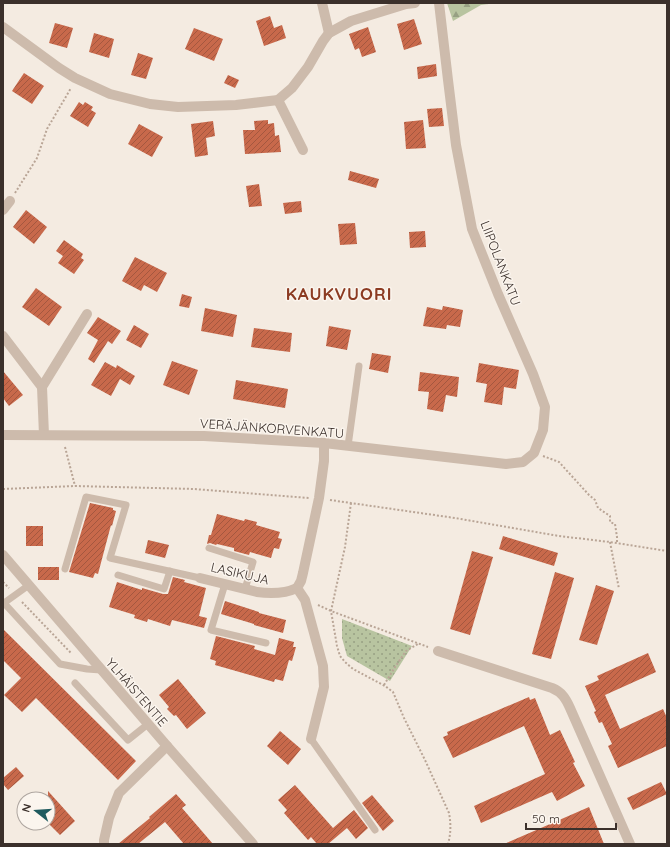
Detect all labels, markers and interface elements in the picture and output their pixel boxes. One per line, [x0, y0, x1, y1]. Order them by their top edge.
street label: LIIPOLANKATU [477, 218, 525, 308]
district label: KAUKVUORI [286, 283, 392, 304]
street label: VERÄJÄNKORVENKATU [199, 415, 345, 441]
street label: LASIKUJA [209, 559, 271, 588]
street label: YLHÄISTENTIE [103, 654, 171, 730]
north arrow [16, 791, 56, 831]
text: N [19, 802, 34, 814]
scale bar [526, 805, 616, 831]
text: 50 m [532, 811, 560, 826]

